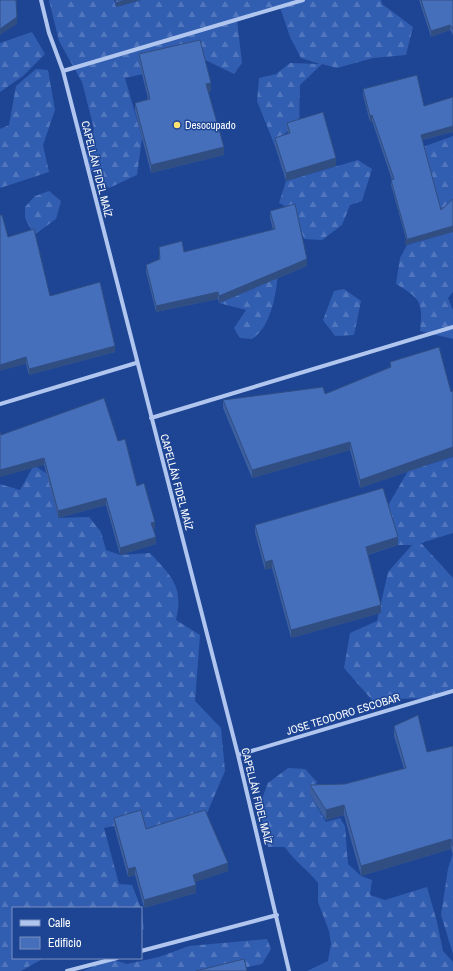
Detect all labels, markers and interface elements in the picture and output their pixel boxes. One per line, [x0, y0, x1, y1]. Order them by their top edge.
place label: Desocupado [185, 118, 236, 132]
street label: CAPELLÁN FIDEL MAÍZ [78, 119, 116, 219]
marker: Desocupado [172, 120, 182, 130]
street label: CAPELLÁN FIDEL MAÍZ [157, 432, 197, 532]
street label: JOSE TEODORO ESCOBAR [284, 690, 402, 738]
street label: CAPELLÁN FIDEL MAÍZ [238, 746, 276, 846]
legend [12, 907, 142, 959]
text: Calle [48, 915, 70, 931]
text: Edificio [48, 935, 81, 951]

